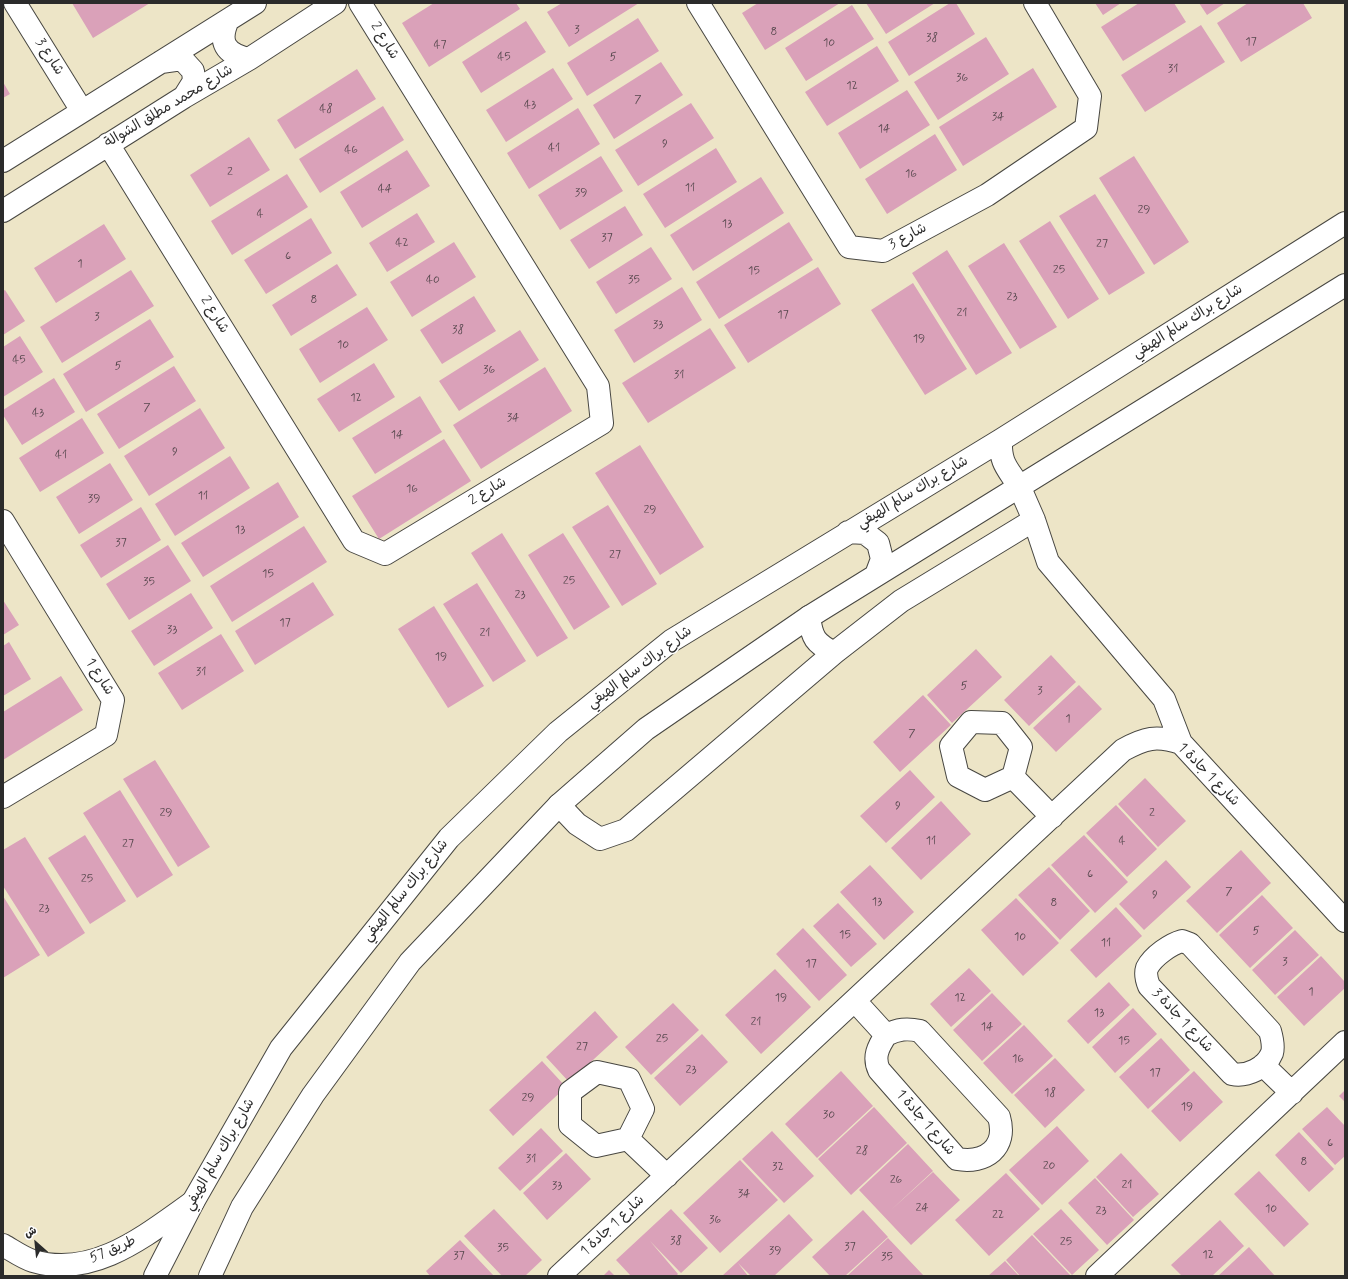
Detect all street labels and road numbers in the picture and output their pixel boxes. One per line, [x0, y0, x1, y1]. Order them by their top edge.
street label: شارع 2 [366, 19, 402, 63]
street label: شارع 3 [31, 35, 67, 79]
street label: شارع محمد مطلق الشوالة [102, 62, 236, 152]
street label: شارع 3 [886, 220, 930, 254]
street label: شارع براك سالم الهيفي [1130, 281, 1246, 363]
street label: شارع 2 [196, 293, 232, 337]
street label: شارع براك سالم الهيفي [854, 453, 972, 533]
street label: شارع 2 [466, 474, 510, 510]
street label: شارع براك سالم الهيفي [584, 623, 696, 713]
street label: شارع 1 [81, 655, 117, 699]
street label: شارع 1 جادة 1 [1174, 740, 1242, 810]
street label: شارع براك سالم الهيفي [360, 836, 452, 946]
street label: شارع 1 جادة 3 [1148, 985, 1216, 1057]
street label: شارع 1 جادة 1 [892, 1087, 958, 1159]
street label: شارع براك سالم الهيفي [181, 1096, 259, 1214]
street label: شارع 1 جادة 1 [578, 1192, 648, 1260]
street label: طريق 57 [87, 1233, 139, 1267]

